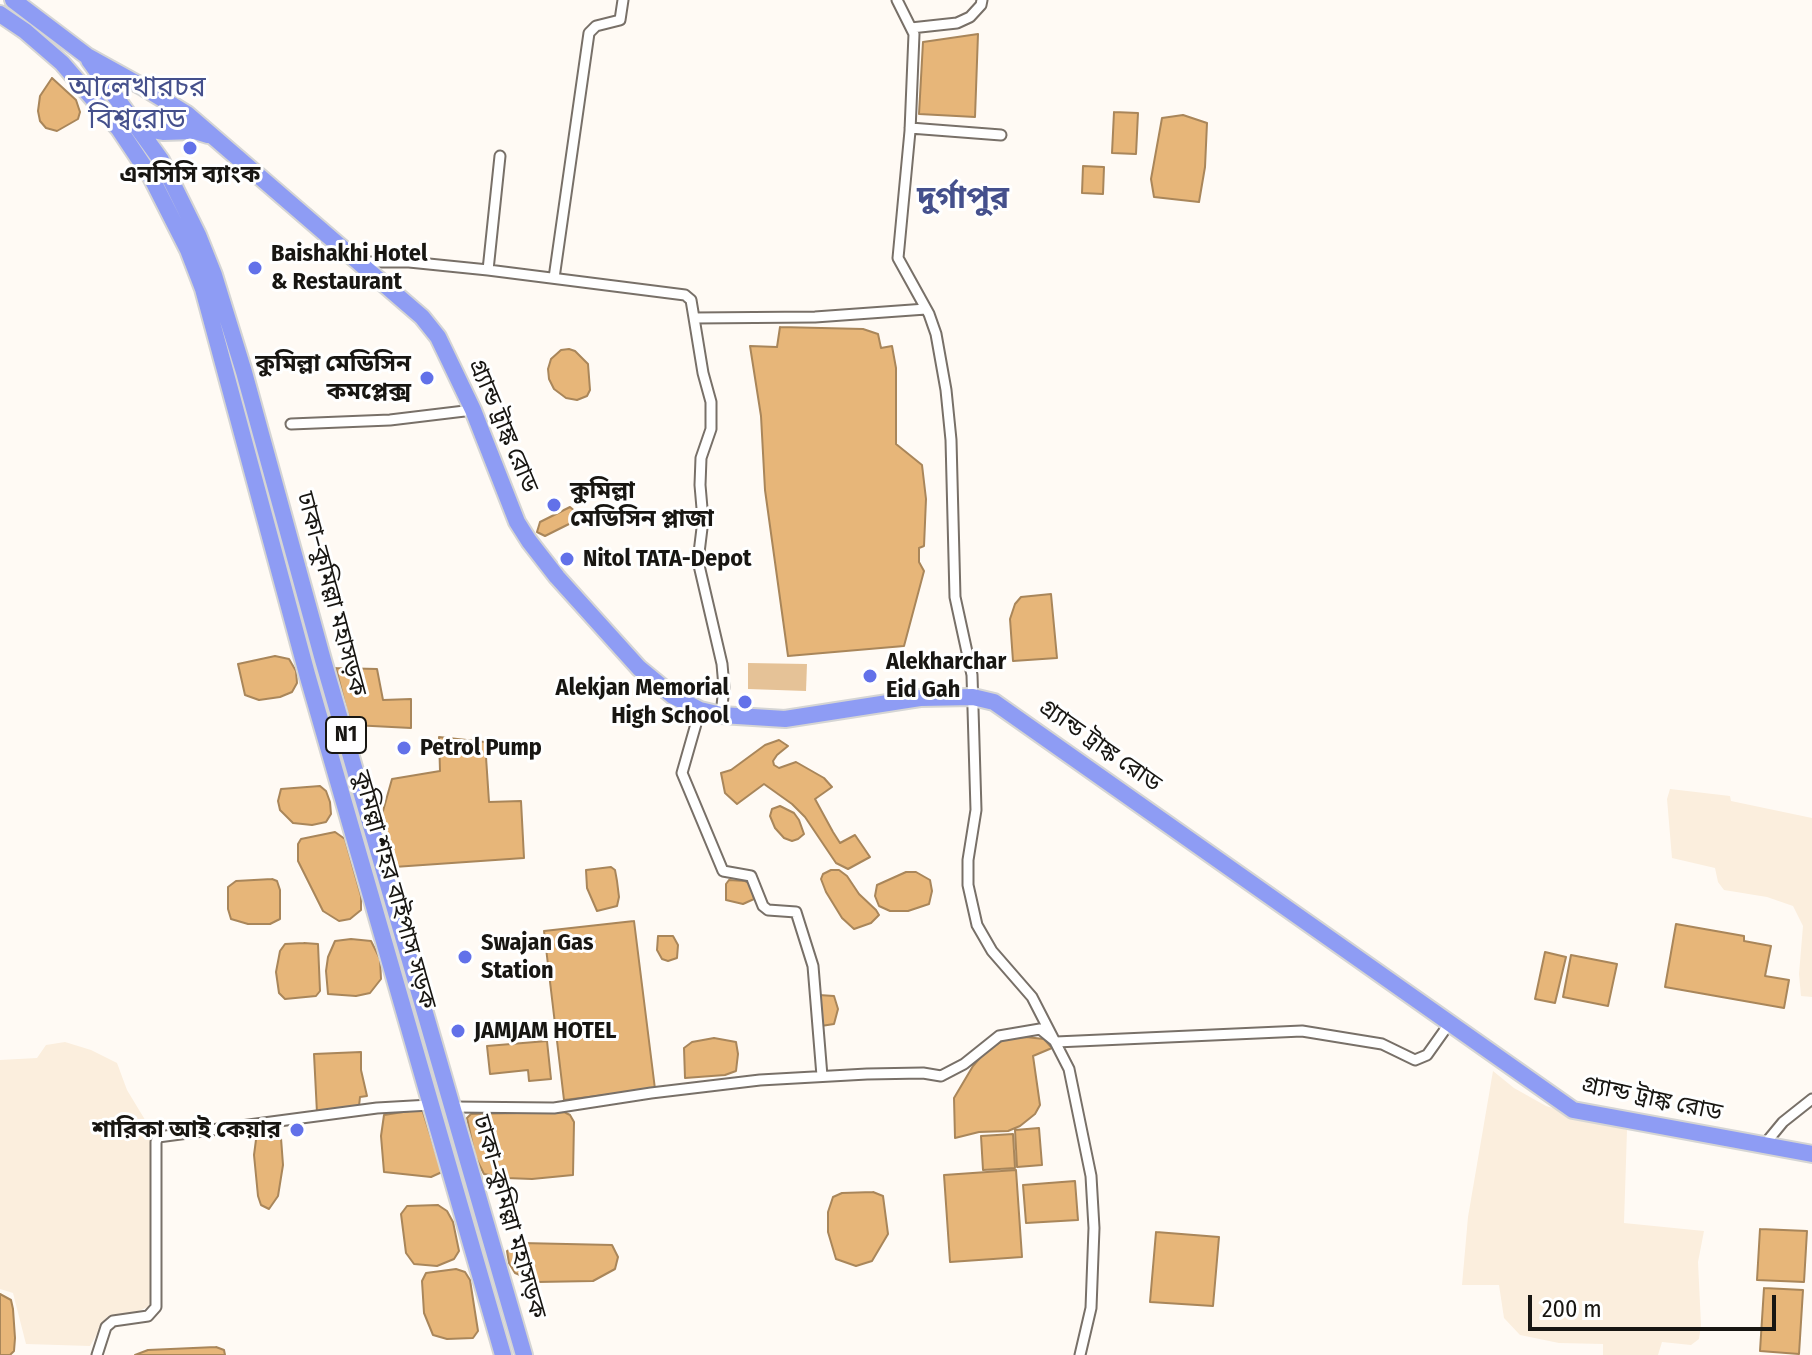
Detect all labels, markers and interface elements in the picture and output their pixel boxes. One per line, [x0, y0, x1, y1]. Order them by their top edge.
district label: আলেখারচর বিশ্বরোড [68, 71, 206, 137]
marker: এনসিসি ব্যাংক [181, 139, 199, 157]
place label: এনসিসি ব্যাংক [120, 161, 260, 189]
district label: দুর্গাপুর [917, 180, 1009, 218]
place label: Baishakhi Hotel & Restaurant [271, 240, 428, 296]
marker: Baishakhi Hotel & Restaurant [246, 259, 264, 277]
place label: কুমিল্লা মেডিসিন কমপ্লেক্স [255, 350, 411, 406]
street label: গ্র্যান্ড ট্রাঙ্ক রোড [462, 355, 544, 497]
marker: কুমিল্লা মেডিসিন কমপ্লেক্স [418, 369, 436, 387]
place label: কুমিল্লা মেডিসিন প্লাজা [570, 477, 714, 533]
street label: ঢাকা–কুমিল্লা মহাসড়ক [290, 489, 372, 699]
marker: কুমিল্লা মেডিসিন প্লাজা [545, 496, 563, 514]
place label: Nitol TATA-Depot [583, 545, 751, 573]
marker: Nitol TATA-Depot [558, 550, 576, 568]
place label: Alekharchar Eid Gah [886, 648, 1006, 704]
marker: Alekharchar Eid Gah [861, 667, 879, 685]
place label: Alekjan Memorial High School [556, 674, 729, 730]
marker: Alekjan Memorial High School [736, 693, 754, 711]
street label: গ্র্যান্ড ট্রাঙ্ক রোড [1033, 693, 1167, 799]
road number: N1 [326, 717, 366, 753]
place label: Petrol Pump [420, 734, 542, 762]
marker: Petrol Pump [395, 739, 413, 757]
street label: কুমিল্লা শহর বাইপাস সড়ক [346, 767, 442, 1013]
place label: Swajan Gas Station [481, 929, 593, 985]
marker: Swajan Gas Station [456, 948, 474, 966]
place label: JAMJAM HOTEL [474, 1017, 616, 1045]
marker: JAMJAM HOTEL [449, 1022, 467, 1040]
street label: গ্র্যান্ড ট্রাঙ্ক রোড [1579, 1070, 1725, 1128]
street label: ঢাকা–কুমিল্লা মহাসড়ক [466, 1112, 552, 1322]
place label: শারিকা আই কেয়ার [92, 1116, 281, 1144]
marker: শারিকা আই কেয়ার [288, 1121, 306, 1139]
scale bar [1532, 1279, 1780, 1329]
text: 200 m [1542, 1295, 1602, 1323]

